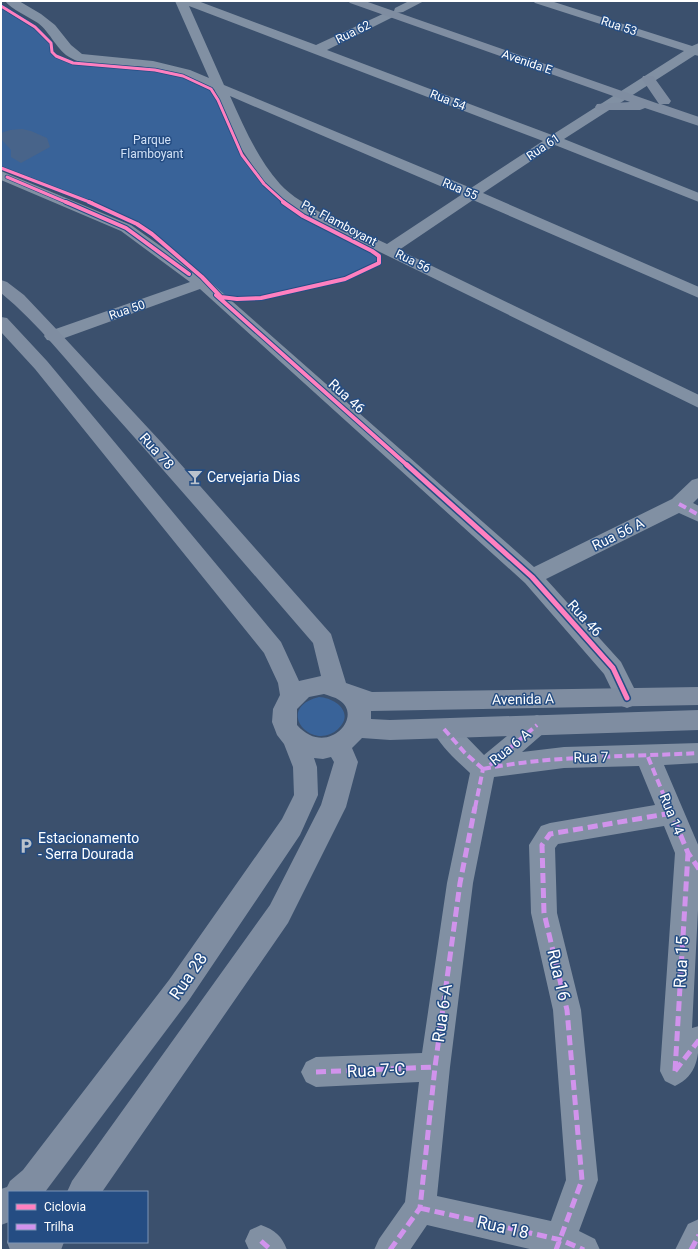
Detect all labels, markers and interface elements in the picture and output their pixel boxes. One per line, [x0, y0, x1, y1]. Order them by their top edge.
street label: Rua 53 [599, 14, 639, 38]
street label: Rua 62 [333, 17, 373, 46]
street label: Avenida E [500, 47, 554, 77]
street label: Rua 54 [428, 87, 468, 113]
street label: Rua 61 [524, 131, 562, 163]
park label: Parque Flamboyant [121, 133, 183, 161]
street label: Rua 55 [440, 175, 480, 203]
street label: Pq. Flamboyant [299, 197, 379, 249]
street label: Rua 56 [393, 247, 433, 276]
street label: Rua 50 [107, 297, 147, 323]
street label: Rua 46 [326, 376, 368, 416]
street label: Rua 78 [137, 430, 177, 472]
bar icon: Cervejaria Dias [186, 468, 204, 486]
place label: Cervejaria Dias [207, 469, 300, 485]
street label: Rua 56 A [589, 515, 647, 553]
street label: Rua 46 [565, 597, 605, 639]
street label: Avenida A [492, 690, 554, 708]
street label: Rua 6 A [486, 726, 534, 768]
street label: Rua 7 [573, 749, 609, 765]
street label: Rua 14 [656, 791, 688, 837]
place label: Estacionamento - Serra Dourada [38, 830, 139, 862]
parking icon: Estacionamento - Serra Dourada [17, 837, 35, 855]
street label: Rua 15 [670, 935, 692, 989]
street label: Rua 16 [543, 947, 575, 1003]
street label: Rua 28 [165, 949, 211, 1003]
street label: Rua 6-A [428, 983, 456, 1043]
street label: Rua 7-C [346, 1059, 406, 1081]
legend [8, 1191, 148, 1243]
text: Ciclovia [44, 1200, 86, 1214]
street label: Rua 18 [475, 1211, 531, 1243]
text: Trilha [44, 1220, 74, 1234]

